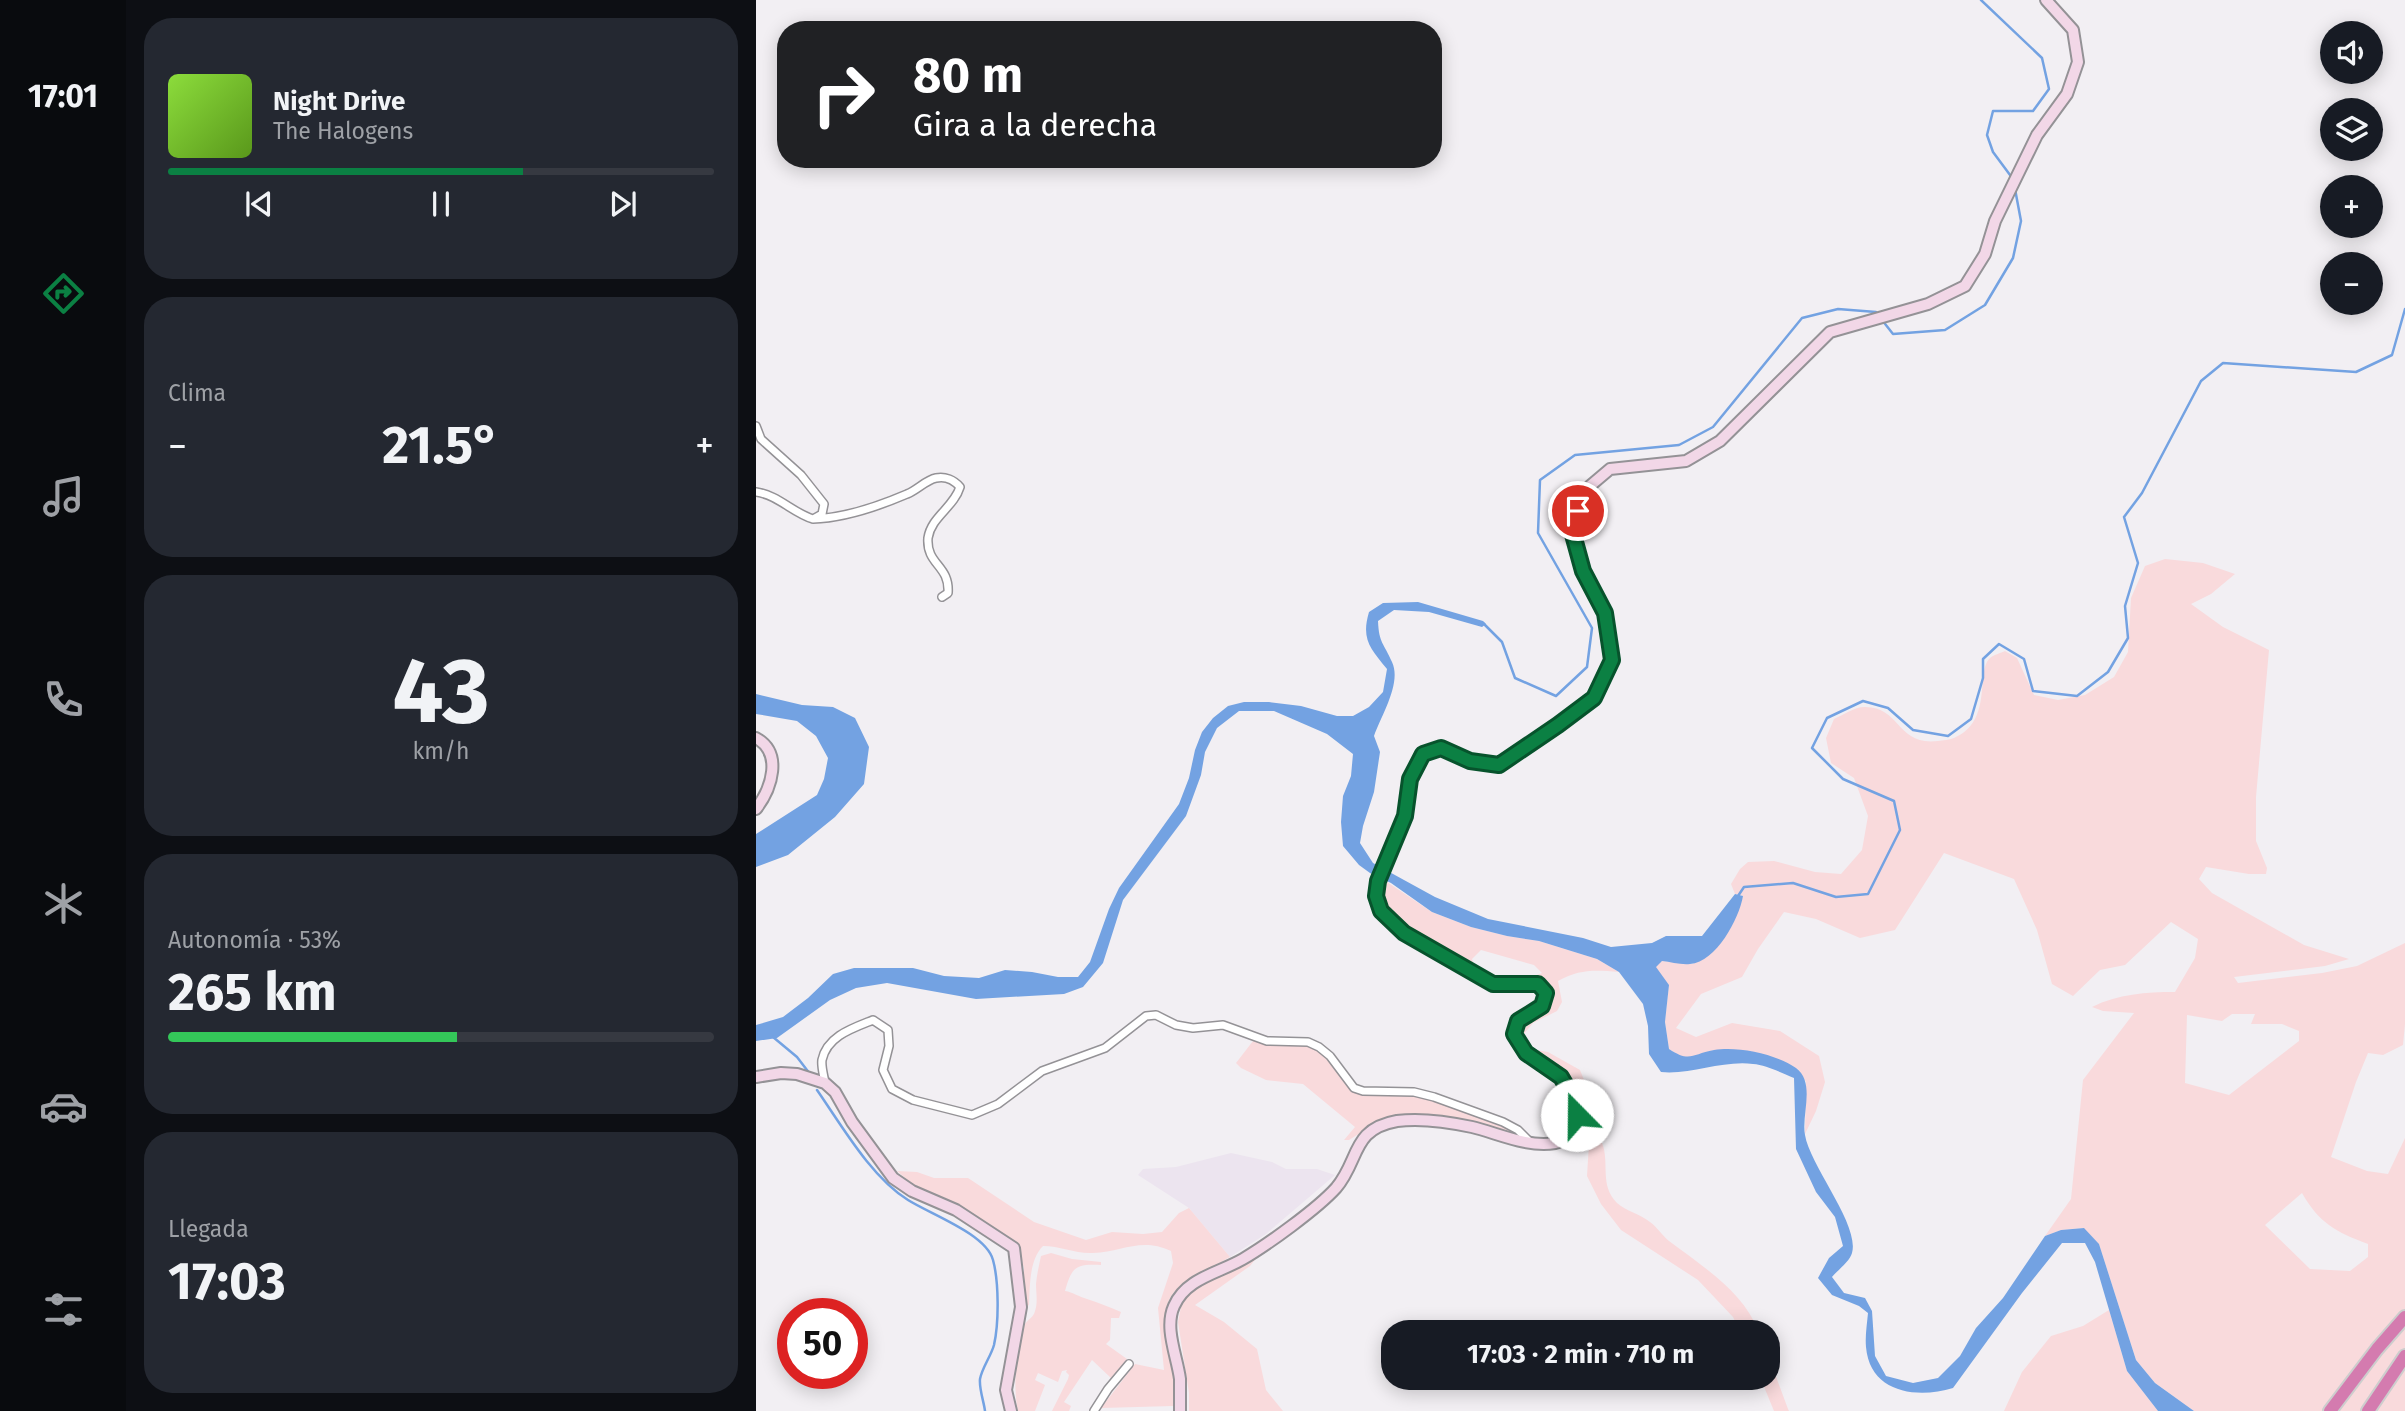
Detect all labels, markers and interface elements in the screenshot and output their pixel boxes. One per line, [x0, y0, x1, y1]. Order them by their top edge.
map controls [2320, 21, 2383, 315]
button: sound [2320, 21, 2383, 84]
text: 80 m [913, 46, 1023, 105]
icon: right [798, 49, 889, 140]
text: 17:01 [28, 77, 98, 115]
text: Night Drive [273, 86, 405, 117]
button: layers [2320, 98, 2383, 161]
text: Gira a la derecha [913, 106, 1157, 144]
text: The Halogens [273, 117, 413, 145]
button: + [2320, 175, 2383, 238]
icon: previous [240, 185, 278, 223]
icon: pause [422, 185, 460, 223]
icon: next [604, 185, 642, 223]
button: − [2320, 252, 2383, 315]
icon: directions [39, 269, 88, 318]
text: Clima [168, 379, 226, 407]
text: 21.5° [382, 414, 500, 477]
text: − [168, 423, 187, 469]
text: + [695, 423, 714, 469]
icon: music [39, 472, 88, 521]
pin [1548, 481, 1608, 541]
icon: arrive [1559, 492, 1597, 530]
text: 43 [392, 637, 490, 746]
icon: phone [39, 675, 88, 724]
text: km/h [413, 737, 469, 765]
icon: climate [39, 879, 88, 928]
text: Autonomía · 53% [168, 926, 341, 954]
text: 265 km [168, 961, 337, 1024]
position arrow [1540, 1078, 1614, 1152]
icon: car [39, 1082, 88, 1131]
text: Llegada [168, 1215, 249, 1243]
text: 17:03 [168, 1250, 286, 1313]
icon: filters [39, 1285, 88, 1334]
speed limit sign: 50 [777, 1298, 868, 1389]
text: 17:03 · 2 min · 710 m [1467, 1339, 1694, 1370]

